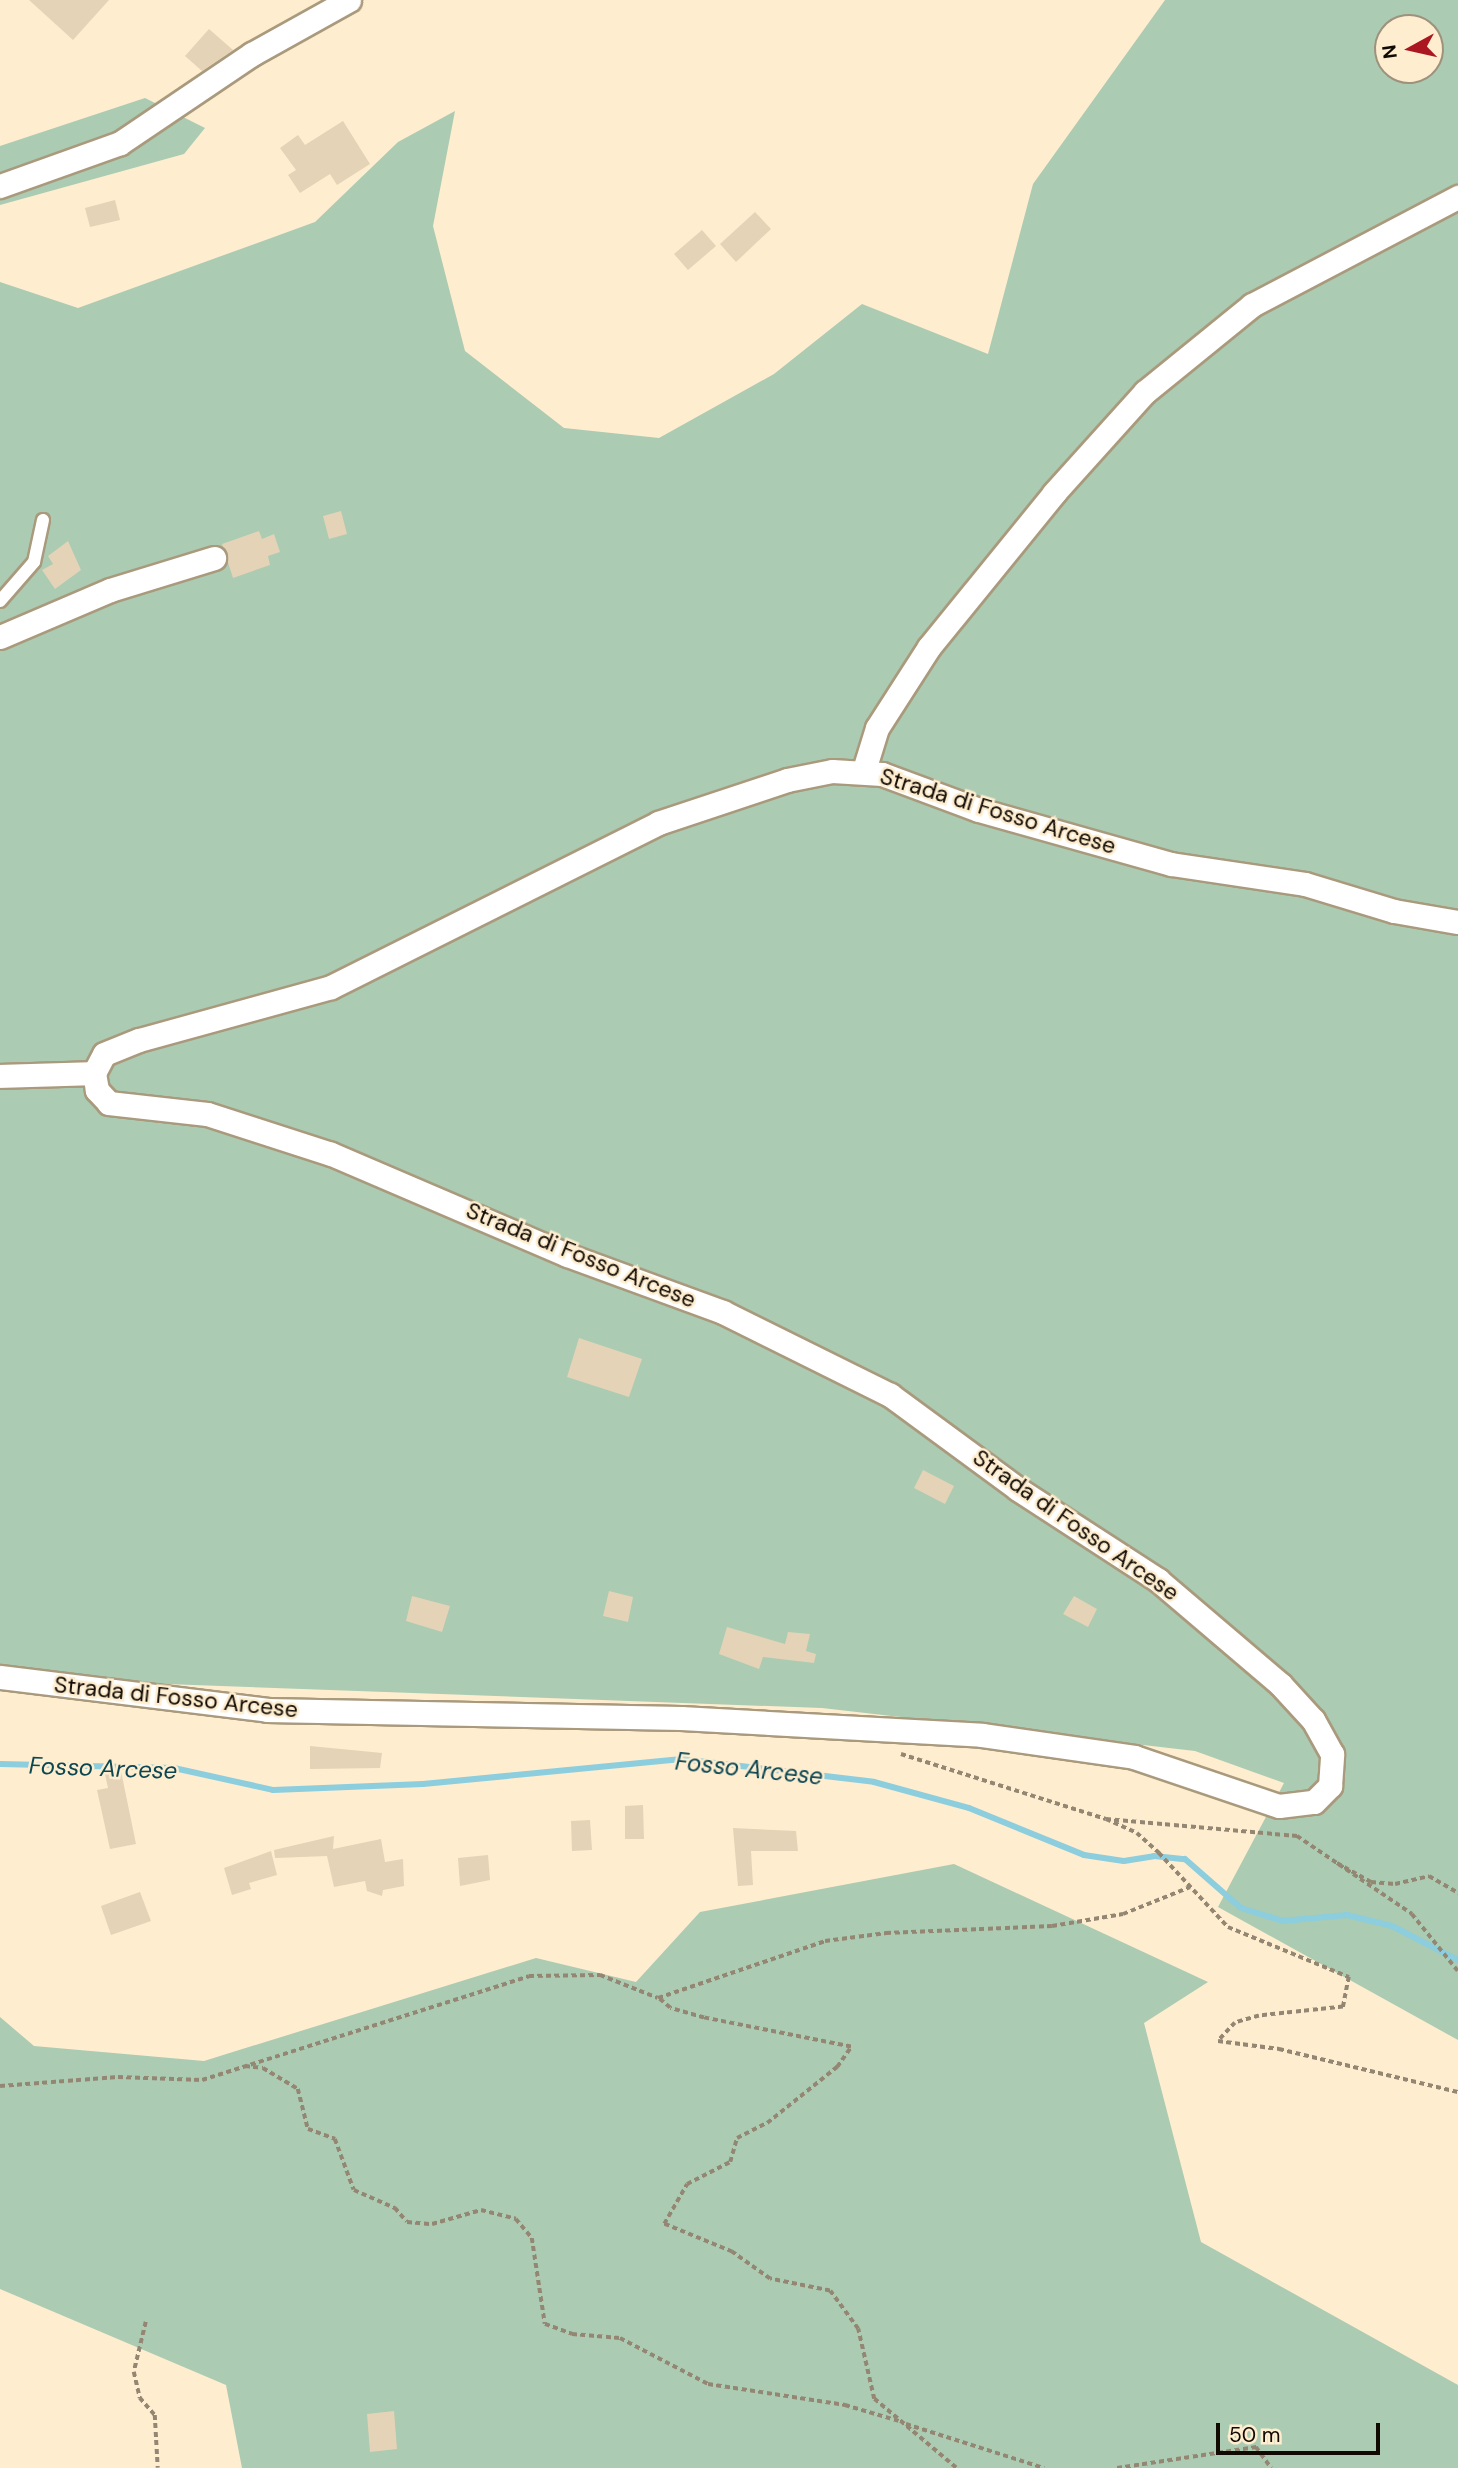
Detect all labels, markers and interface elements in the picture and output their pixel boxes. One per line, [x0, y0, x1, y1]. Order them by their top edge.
north arrow [1374, 14, 1444, 84]
text: N [1376, 43, 1403, 60]
street label: Strada di Fosso Arcese [877, 762, 1119, 860]
street label: Strada di Fosso Arcese [462, 1196, 700, 1314]
street label: Strada di Fosso Arcese [968, 1443, 1184, 1607]
street label: Strada di Fosso Arcese [53, 1670, 299, 1724]
water label: Fosso Arcese [674, 1747, 824, 1791]
water label: Fosso Arcese [28, 1751, 178, 1785]
scale bar [1220, 2408, 1384, 2452]
text: 50 m [1229, 2421, 1280, 2449]

